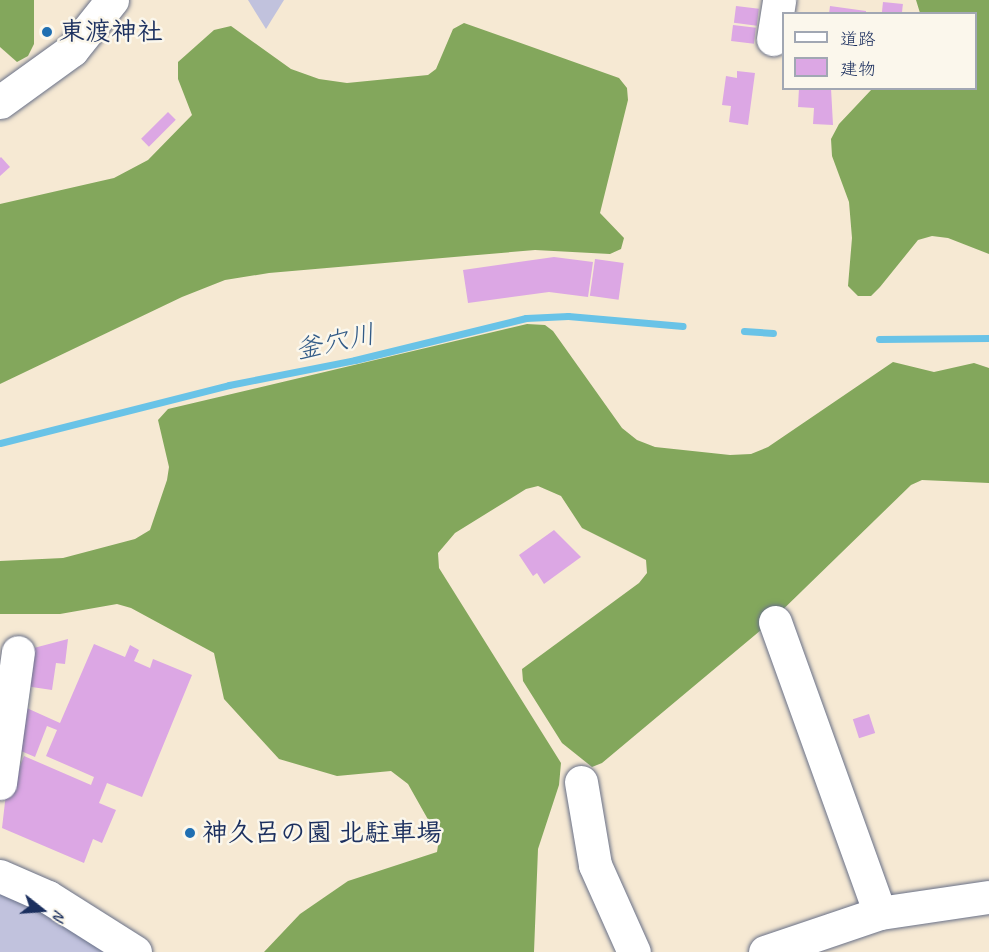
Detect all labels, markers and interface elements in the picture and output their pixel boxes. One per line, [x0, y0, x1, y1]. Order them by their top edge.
legend [782, 12, 977, 90]
place label: 東渡神社 [59, 16, 163, 48]
marker: 東渡神社 [40, 25, 54, 39]
text: 道路 [840, 28, 876, 50]
text: 建物 [840, 58, 876, 80]
water label: 釜穴川 [292, 318, 378, 366]
place label: 神久呂の園 北駐車場 [202, 817, 442, 849]
marker: 神久呂の園 北駐車場 [183, 826, 197, 840]
north arrow [12, 880, 72, 940]
text: N [48, 908, 70, 923]

